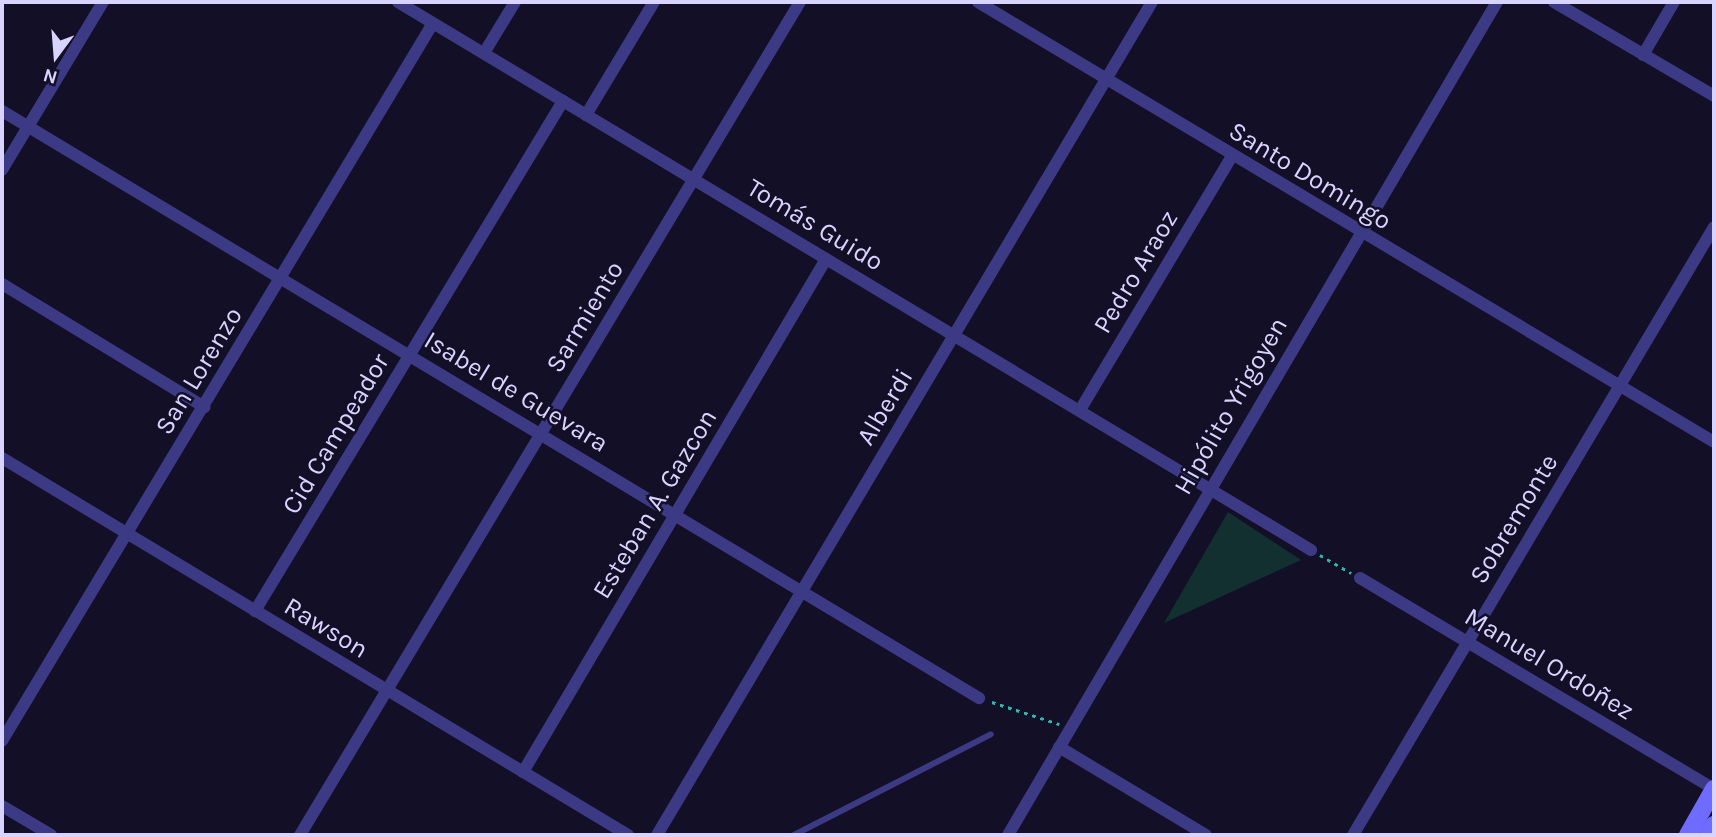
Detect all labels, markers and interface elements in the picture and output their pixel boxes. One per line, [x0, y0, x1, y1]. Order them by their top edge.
north arrow [21, 21, 91, 91]
text: N [41, 64, 60, 89]
street label: Santo Domingo [1223, 115, 1397, 237]
street label: Tomás Guido [741, 172, 889, 278]
street label: Pedro Araoz [1087, 205, 1185, 339]
street label: Sarmiento [540, 256, 630, 378]
street label: San Lorenzo [149, 302, 249, 440]
street label: Hipólito Yrigoyen [1168, 312, 1294, 500]
street label: Isabel de Guevara [418, 325, 614, 459]
street label: Cid Campeador [276, 348, 396, 520]
street label: Alberdi [850, 363, 920, 451]
street label: Esteban A. Gazcon [586, 404, 724, 604]
street label: Sobremonte [1463, 449, 1565, 589]
street label: Rawson [278, 591, 374, 665]
street label: Manuel Ordoñez [1459, 601, 1639, 727]

